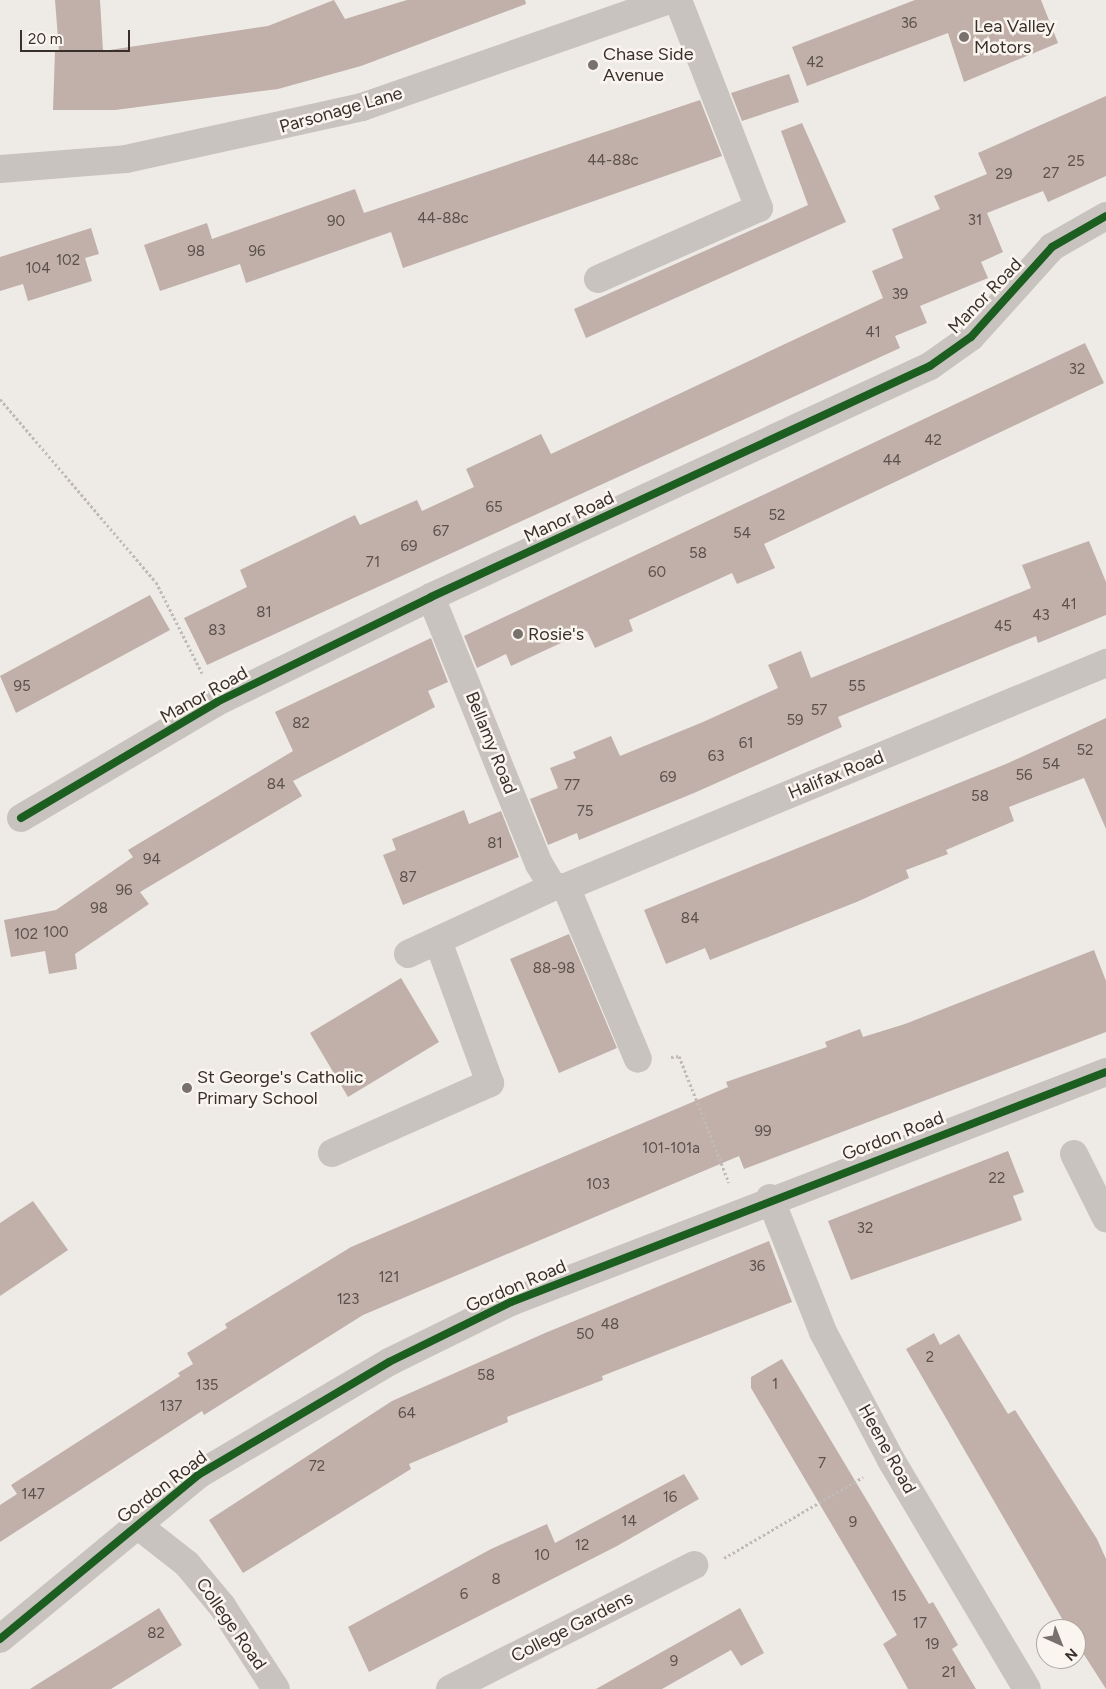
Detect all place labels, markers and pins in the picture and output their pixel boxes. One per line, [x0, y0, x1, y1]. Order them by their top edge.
place label: Lea Valley Motors [974, 16, 1055, 58]
marker: Lea Valley Motors [958, 31, 970, 43]
place label: Chase Side Avenue [603, 44, 693, 86]
marker: Chase Side Avenue [587, 59, 599, 71]
place label: Rosie's [528, 623, 584, 645]
marker: Rosie's [512, 628, 524, 640]
place label: St George's Catholic Primary School [197, 1067, 363, 1110]
marker: St George's Catholic Primary School [181, 1082, 193, 1094]

